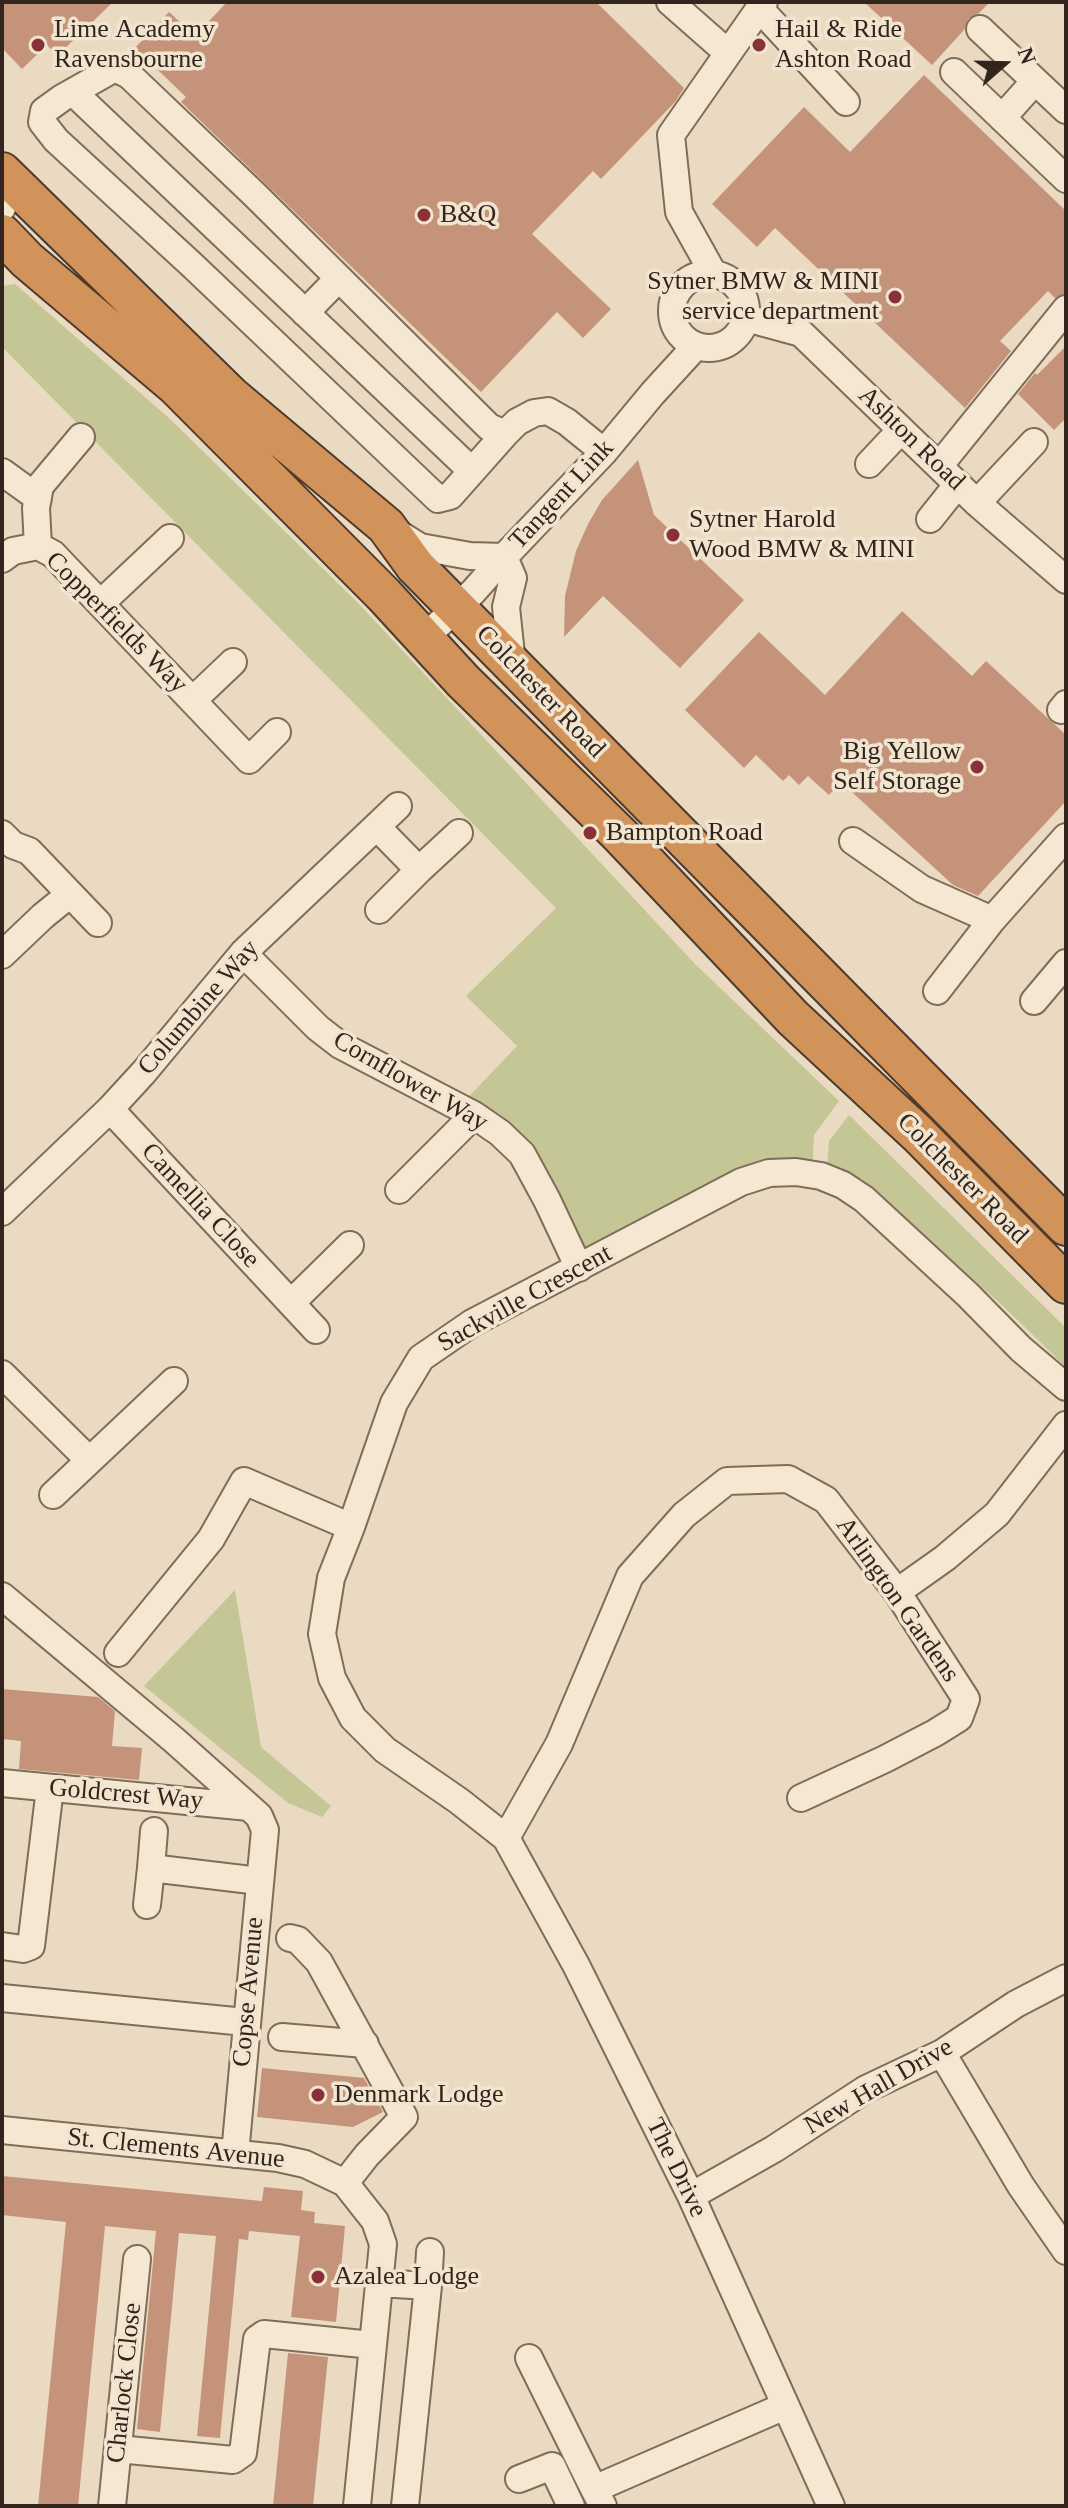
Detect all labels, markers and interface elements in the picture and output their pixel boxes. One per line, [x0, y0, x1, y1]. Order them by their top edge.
place label: Lime Academy Ravensbourne [54, 14, 215, 76]
place label: Hail & Ride Ashton Road [775, 14, 912, 76]
north arrow [964, 24, 1044, 104]
marker: Lime Academy Ravensbourne [29, 36, 47, 54]
marker: Hail & Ride Ashton Road [750, 36, 768, 54]
text: N [1013, 44, 1041, 67]
place label: B&Q [440, 199, 496, 231]
marker: B&Q [415, 206, 433, 224]
place label: Sytner BMW & MINI service department [647, 266, 879, 328]
marker: Sytner BMW & MINI service department [886, 288, 904, 306]
street label: Ashton Road [851, 380, 971, 498]
street label: Tangent Link [503, 434, 621, 556]
place label: Sytner Harold Wood BMW & MINI [689, 504, 914, 566]
marker: Sytner Harold Wood BMW & MINI [664, 526, 682, 544]
street label: Copperfields Way [39, 546, 193, 700]
street label: Colchester Road [469, 619, 611, 765]
place label: Big Yellow Self Storage [833, 736, 961, 798]
marker: Big Yellow Self Storage [968, 758, 986, 776]
place label: Bampton Road [606, 817, 763, 849]
marker: Bampton Road [581, 824, 599, 842]
street label: Columbine Way [132, 934, 266, 1082]
street label: Cornflower Way [327, 1025, 493, 1139]
street label: Colchester Road [890, 1107, 1034, 1251]
street label: Camellia Close [134, 1137, 266, 1275]
street label: Sackville Crescent [433, 1238, 617, 1360]
street label: Arlington Gardens [829, 1511, 965, 1689]
street label: Goldcrest Way [48, 1773, 204, 1817]
street label: Copse Avenue [227, 1916, 271, 2068]
street label: New Hall Drive [799, 2032, 959, 2142]
place label: Denmark Lodge [334, 2079, 504, 2111]
marker: Denmark Lodge [309, 2086, 327, 2104]
street label: The Drive [639, 2113, 713, 2223]
street label: St. Clements Avenue [66, 2122, 286, 2176]
place label: Azalea Lodge [334, 2261, 479, 2293]
marker: Azalea Lodge [309, 2268, 327, 2286]
street label: Charlock Close [101, 2301, 149, 2465]

